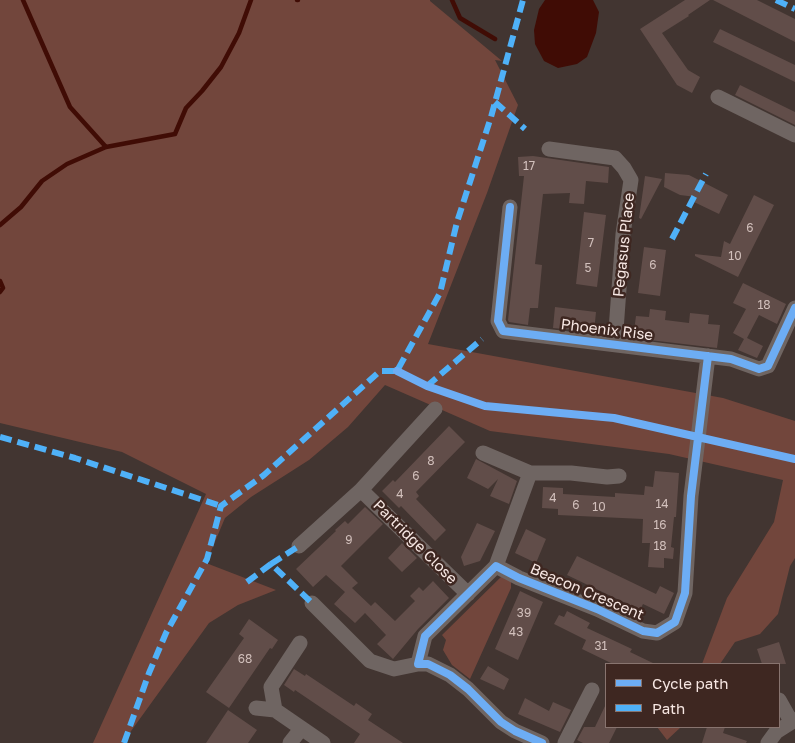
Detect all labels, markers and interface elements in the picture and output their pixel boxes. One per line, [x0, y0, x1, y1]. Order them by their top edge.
house number: 17 [523, 159, 535, 173]
street label: Pegasus Place [610, 192, 638, 298]
house number: 6 [746, 221, 754, 235]
house number: 7 [588, 236, 594, 250]
house number: 10 [728, 249, 742, 263]
house number: 6 [649, 258, 657, 272]
house number: 5 [585, 261, 591, 275]
house number: 18 [757, 298, 771, 312]
street label: Phoenix Rise [560, 315, 654, 345]
house number: 8 [427, 454, 435, 468]
house number: 6 [412, 469, 420, 483]
house number: 4 [396, 487, 404, 501]
house number: 4 [549, 491, 557, 505]
street label: Partridge Close [369, 496, 461, 588]
house number: 14 [655, 497, 669, 511]
house number: 6 [572, 498, 580, 512]
house number: 10 [592, 500, 606, 514]
house number: 16 [653, 518, 667, 532]
house number: 9 [345, 533, 353, 547]
house number: 18 [653, 539, 667, 553]
street label: Beacon Crescent [527, 560, 647, 624]
house number: 39 [517, 606, 531, 620]
house number: 43 [509, 625, 523, 639]
house number: 31 [595, 639, 607, 653]
house number: 68 [238, 652, 252, 666]
legend [605, 663, 780, 728]
text: Cycle path [652, 674, 728, 692]
text: Path [652, 699, 685, 717]

